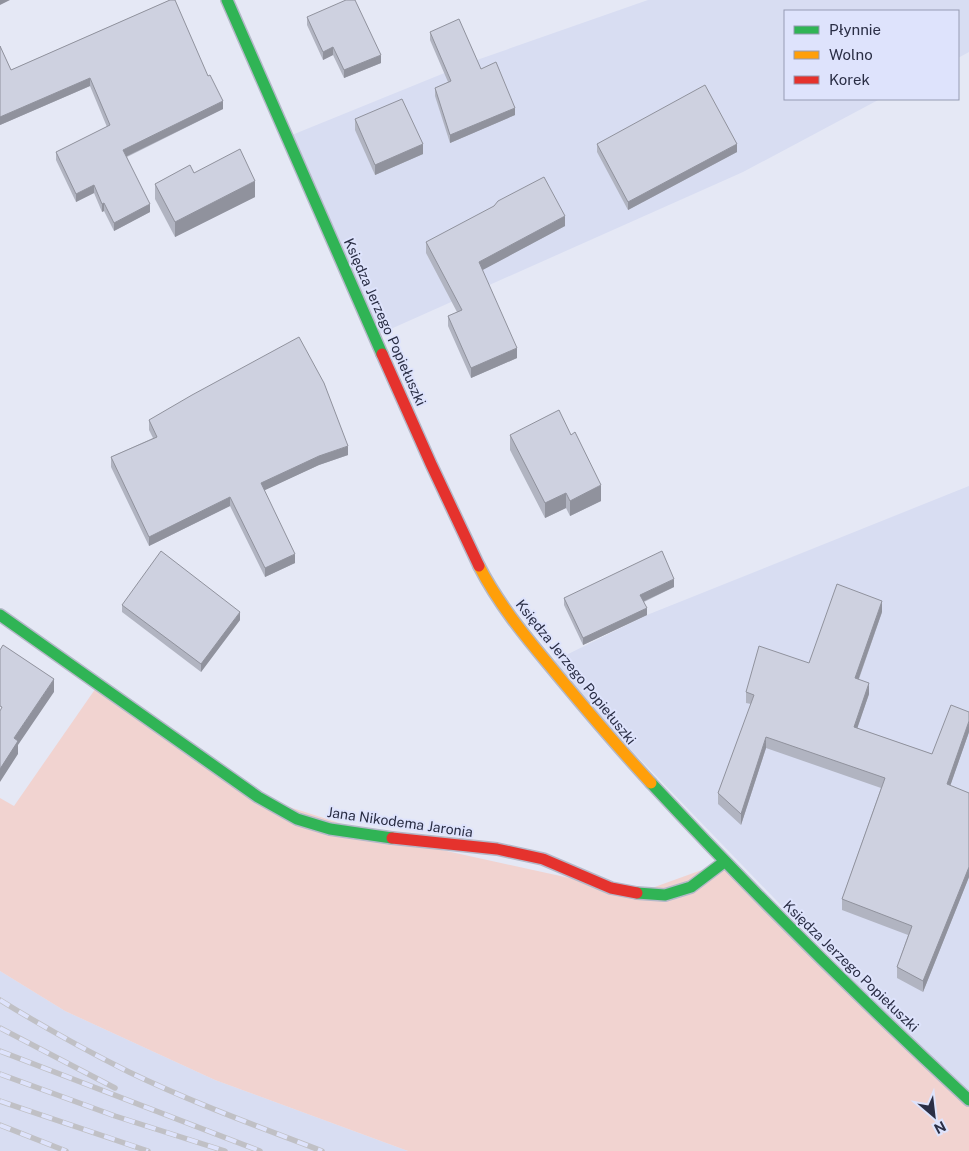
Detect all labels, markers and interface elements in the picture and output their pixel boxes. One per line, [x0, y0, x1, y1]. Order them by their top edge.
legend [784, 10, 959, 100]
text: Płynnie [829, 21, 881, 38]
text: Wolno [829, 46, 873, 63]
text: Korek [829, 71, 870, 88]
street label: Księdza Jerzego Popiełuszki [341, 236, 429, 408]
street label: Księdza Jerzego Popiełuszki [513, 596, 639, 748]
street label: Jana Nikodema Jaronia [326, 804, 474, 840]
street label: Księdza Jerzego Popiełuszki [780, 897, 922, 1035]
north arrow [909, 1091, 959, 1141]
text: N [932, 1118, 949, 1137]

